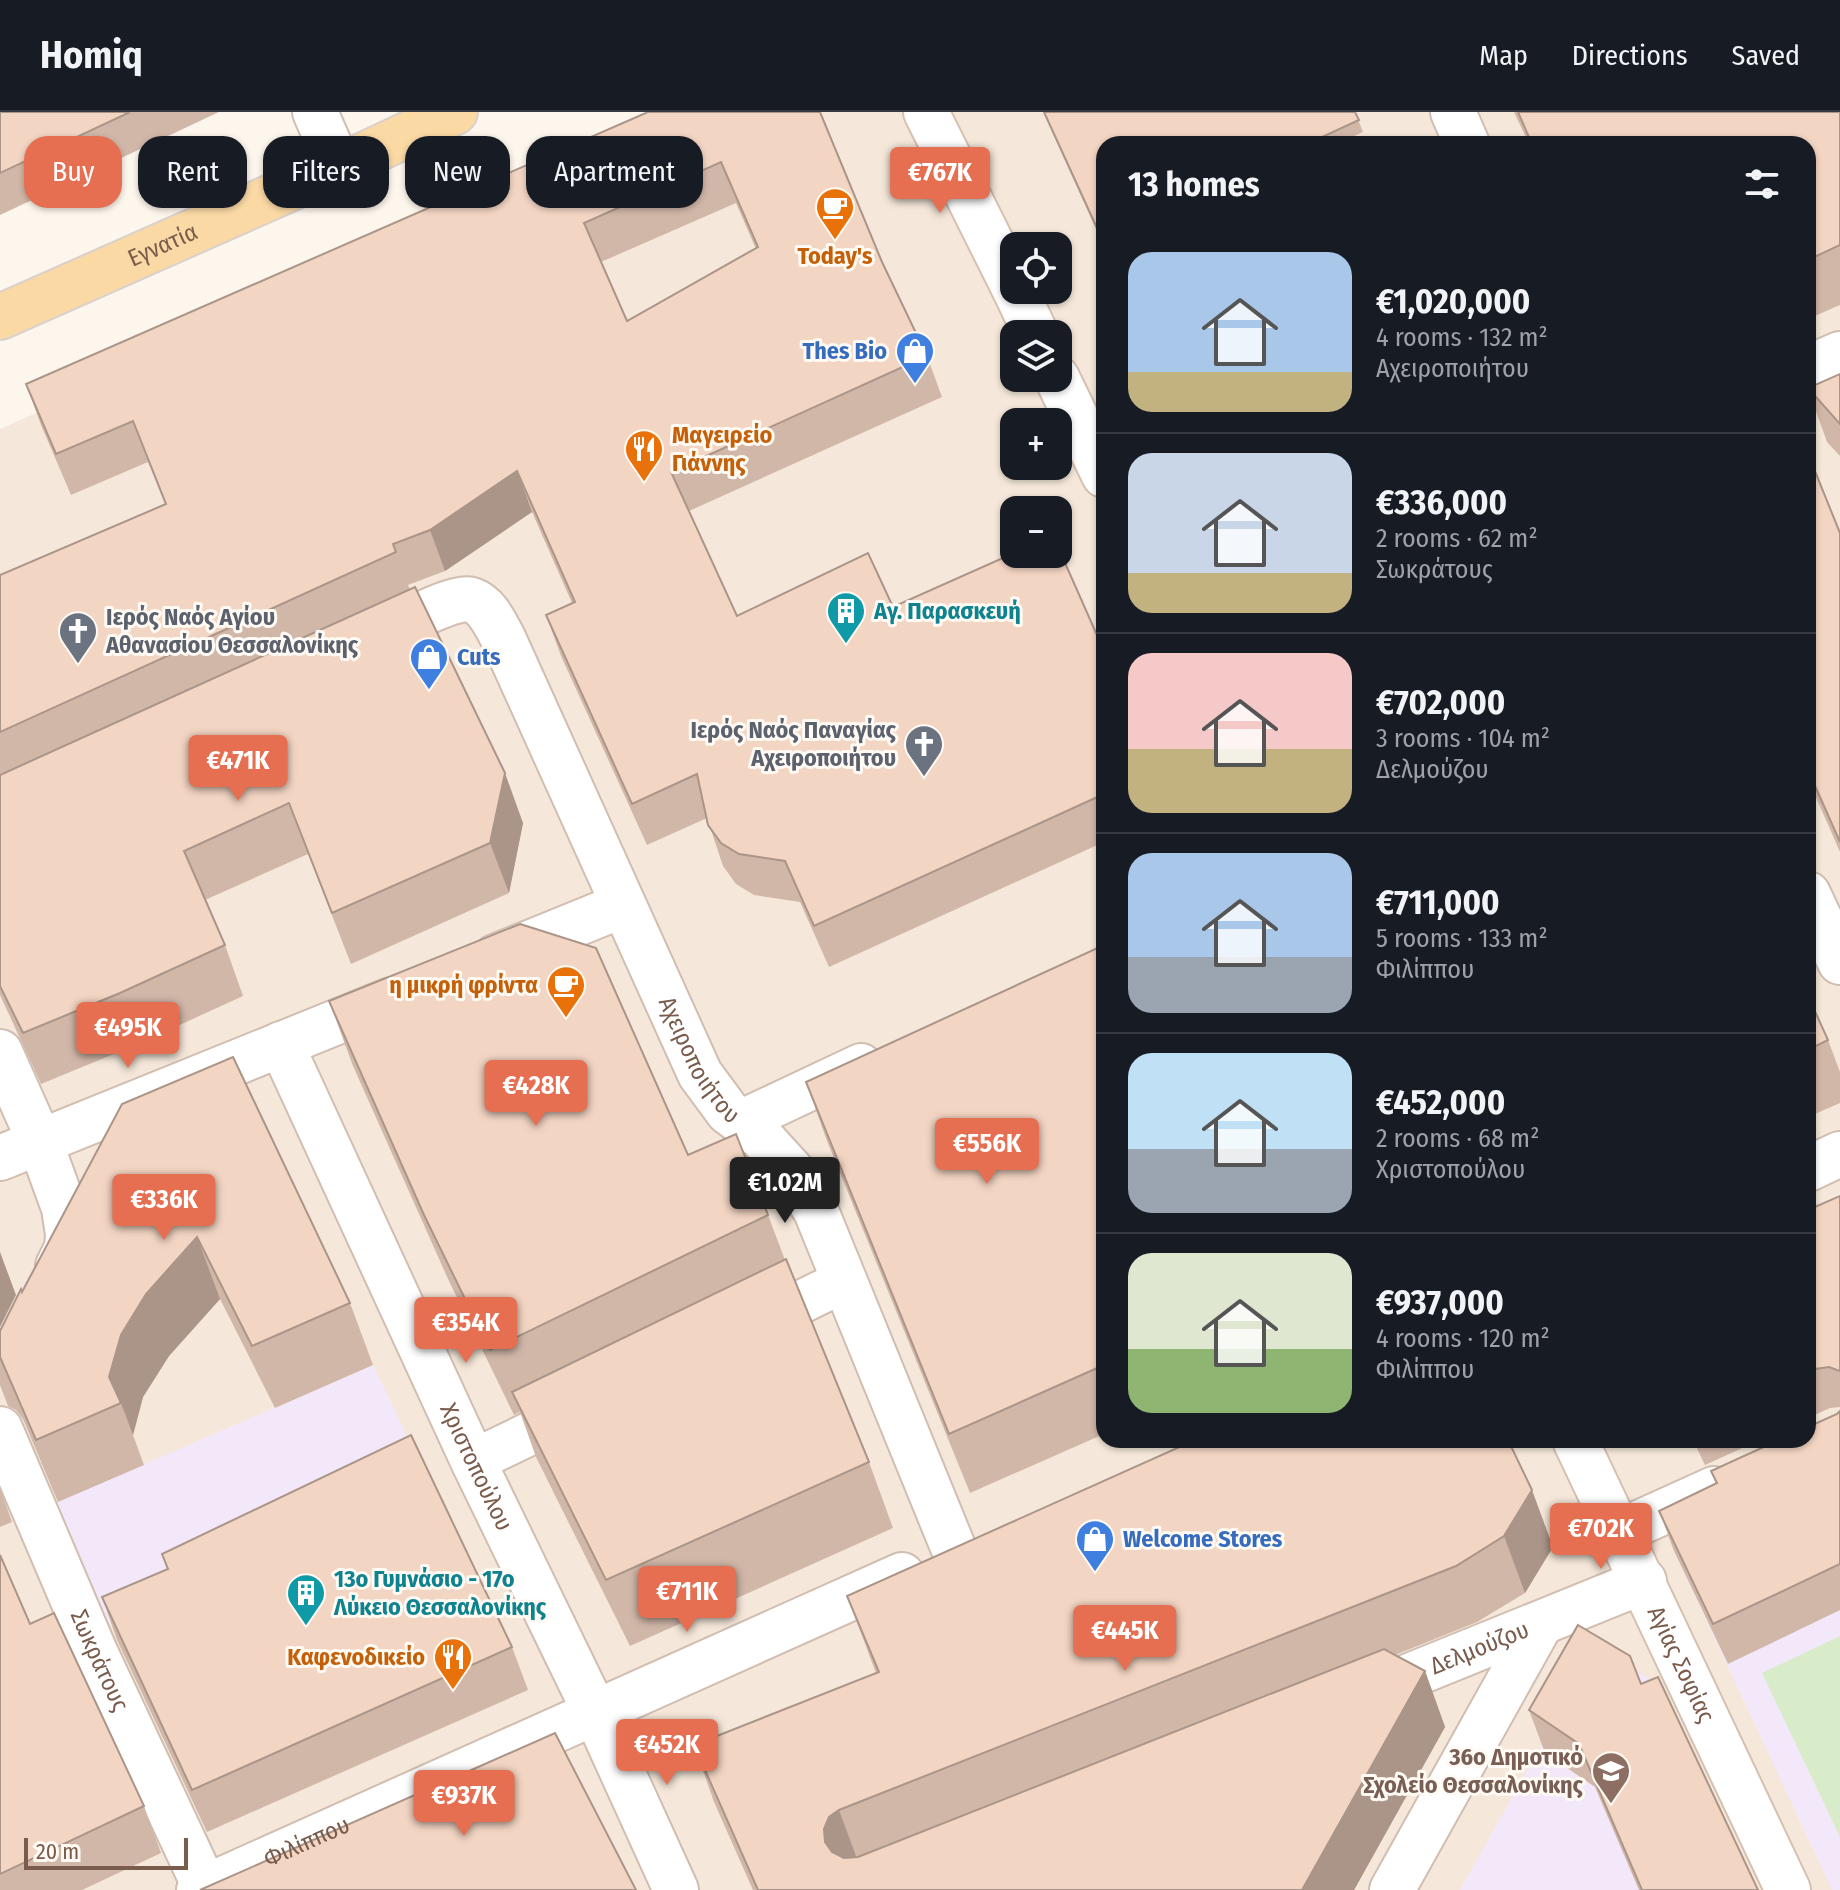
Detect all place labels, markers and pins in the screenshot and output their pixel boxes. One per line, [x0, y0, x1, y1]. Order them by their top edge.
pin: €767K [884, 147, 996, 215]
cafe icon: Today's [814, 186, 856, 241]
place label: Today's [798, 242, 873, 270]
shop icon: Thes Bio [894, 330, 936, 385]
place label: Thes Bio [803, 337, 887, 365]
place label: Μαγειρείο Γιάννης [672, 421, 773, 477]
restaurant icon: Μαγειρείο Γιάννης [623, 428, 665, 483]
building icon: Αγ. Παρασκευή [825, 590, 867, 645]
place label: Αγ. Παρασκευή [873, 597, 1021, 625]
place label: Ιερός Ναός Αγίου Αθανασίου Θεσσαλονίκης [105, 603, 359, 659]
church icon: Ιερός Ναός Αγίου Αθανασίου Θεσσαλονίκης [57, 610, 99, 665]
shop icon: Cuts [408, 636, 450, 691]
place label: Cuts [457, 643, 501, 671]
place label: Ιερός Ναός Παναγίας Αχειροποιήτου [690, 716, 897, 772]
church icon: Ιερός Ναός Παναγίας Αχειροποιήτου [903, 723, 945, 778]
pin: €471K [182, 735, 294, 803]
cafe icon: η μικρή φρίντα [545, 964, 587, 1019]
place label: η μικρή φρίντα [389, 971, 538, 999]
pin: €495K [72, 1002, 184, 1070]
pin: €428K [480, 1060, 592, 1128]
pin: €556K [931, 1118, 1043, 1186]
pin: €1.02M [720, 1157, 850, 1225]
pin: €336K [108, 1174, 220, 1242]
pin: €354K [410, 1297, 522, 1365]
pin: €702K [1545, 1503, 1657, 1571]
shop icon: Welcome Stores [1074, 1518, 1116, 1573]
place label: Welcome Stores [1123, 1525, 1283, 1553]
place label: 13ο Γυμνάσιο - 17ο Λύκειο Θεσσαλονίκης [333, 1565, 547, 1621]
pin: €711K [631, 1566, 743, 1634]
building icon: 13ο Γυμνάσιο - 17ο Λύκειο Θεσσαλονίκης [285, 1572, 327, 1627]
pin: €445K [1069, 1605, 1181, 1673]
restaurant icon: Καφενοδικείο [432, 1636, 474, 1691]
place label: Καφενοδικείο [287, 1643, 425, 1671]
pin: €452K [611, 1719, 723, 1787]
place label: 36ο Δημοτικό Σχολείο Θεσσαλονίκης [1363, 1743, 1584, 1799]
school or university icon: 36ο Δημοτικό Σχολείο Θεσσαλονίκης [1590, 1750, 1632, 1805]
pin: €937K [408, 1770, 520, 1838]

